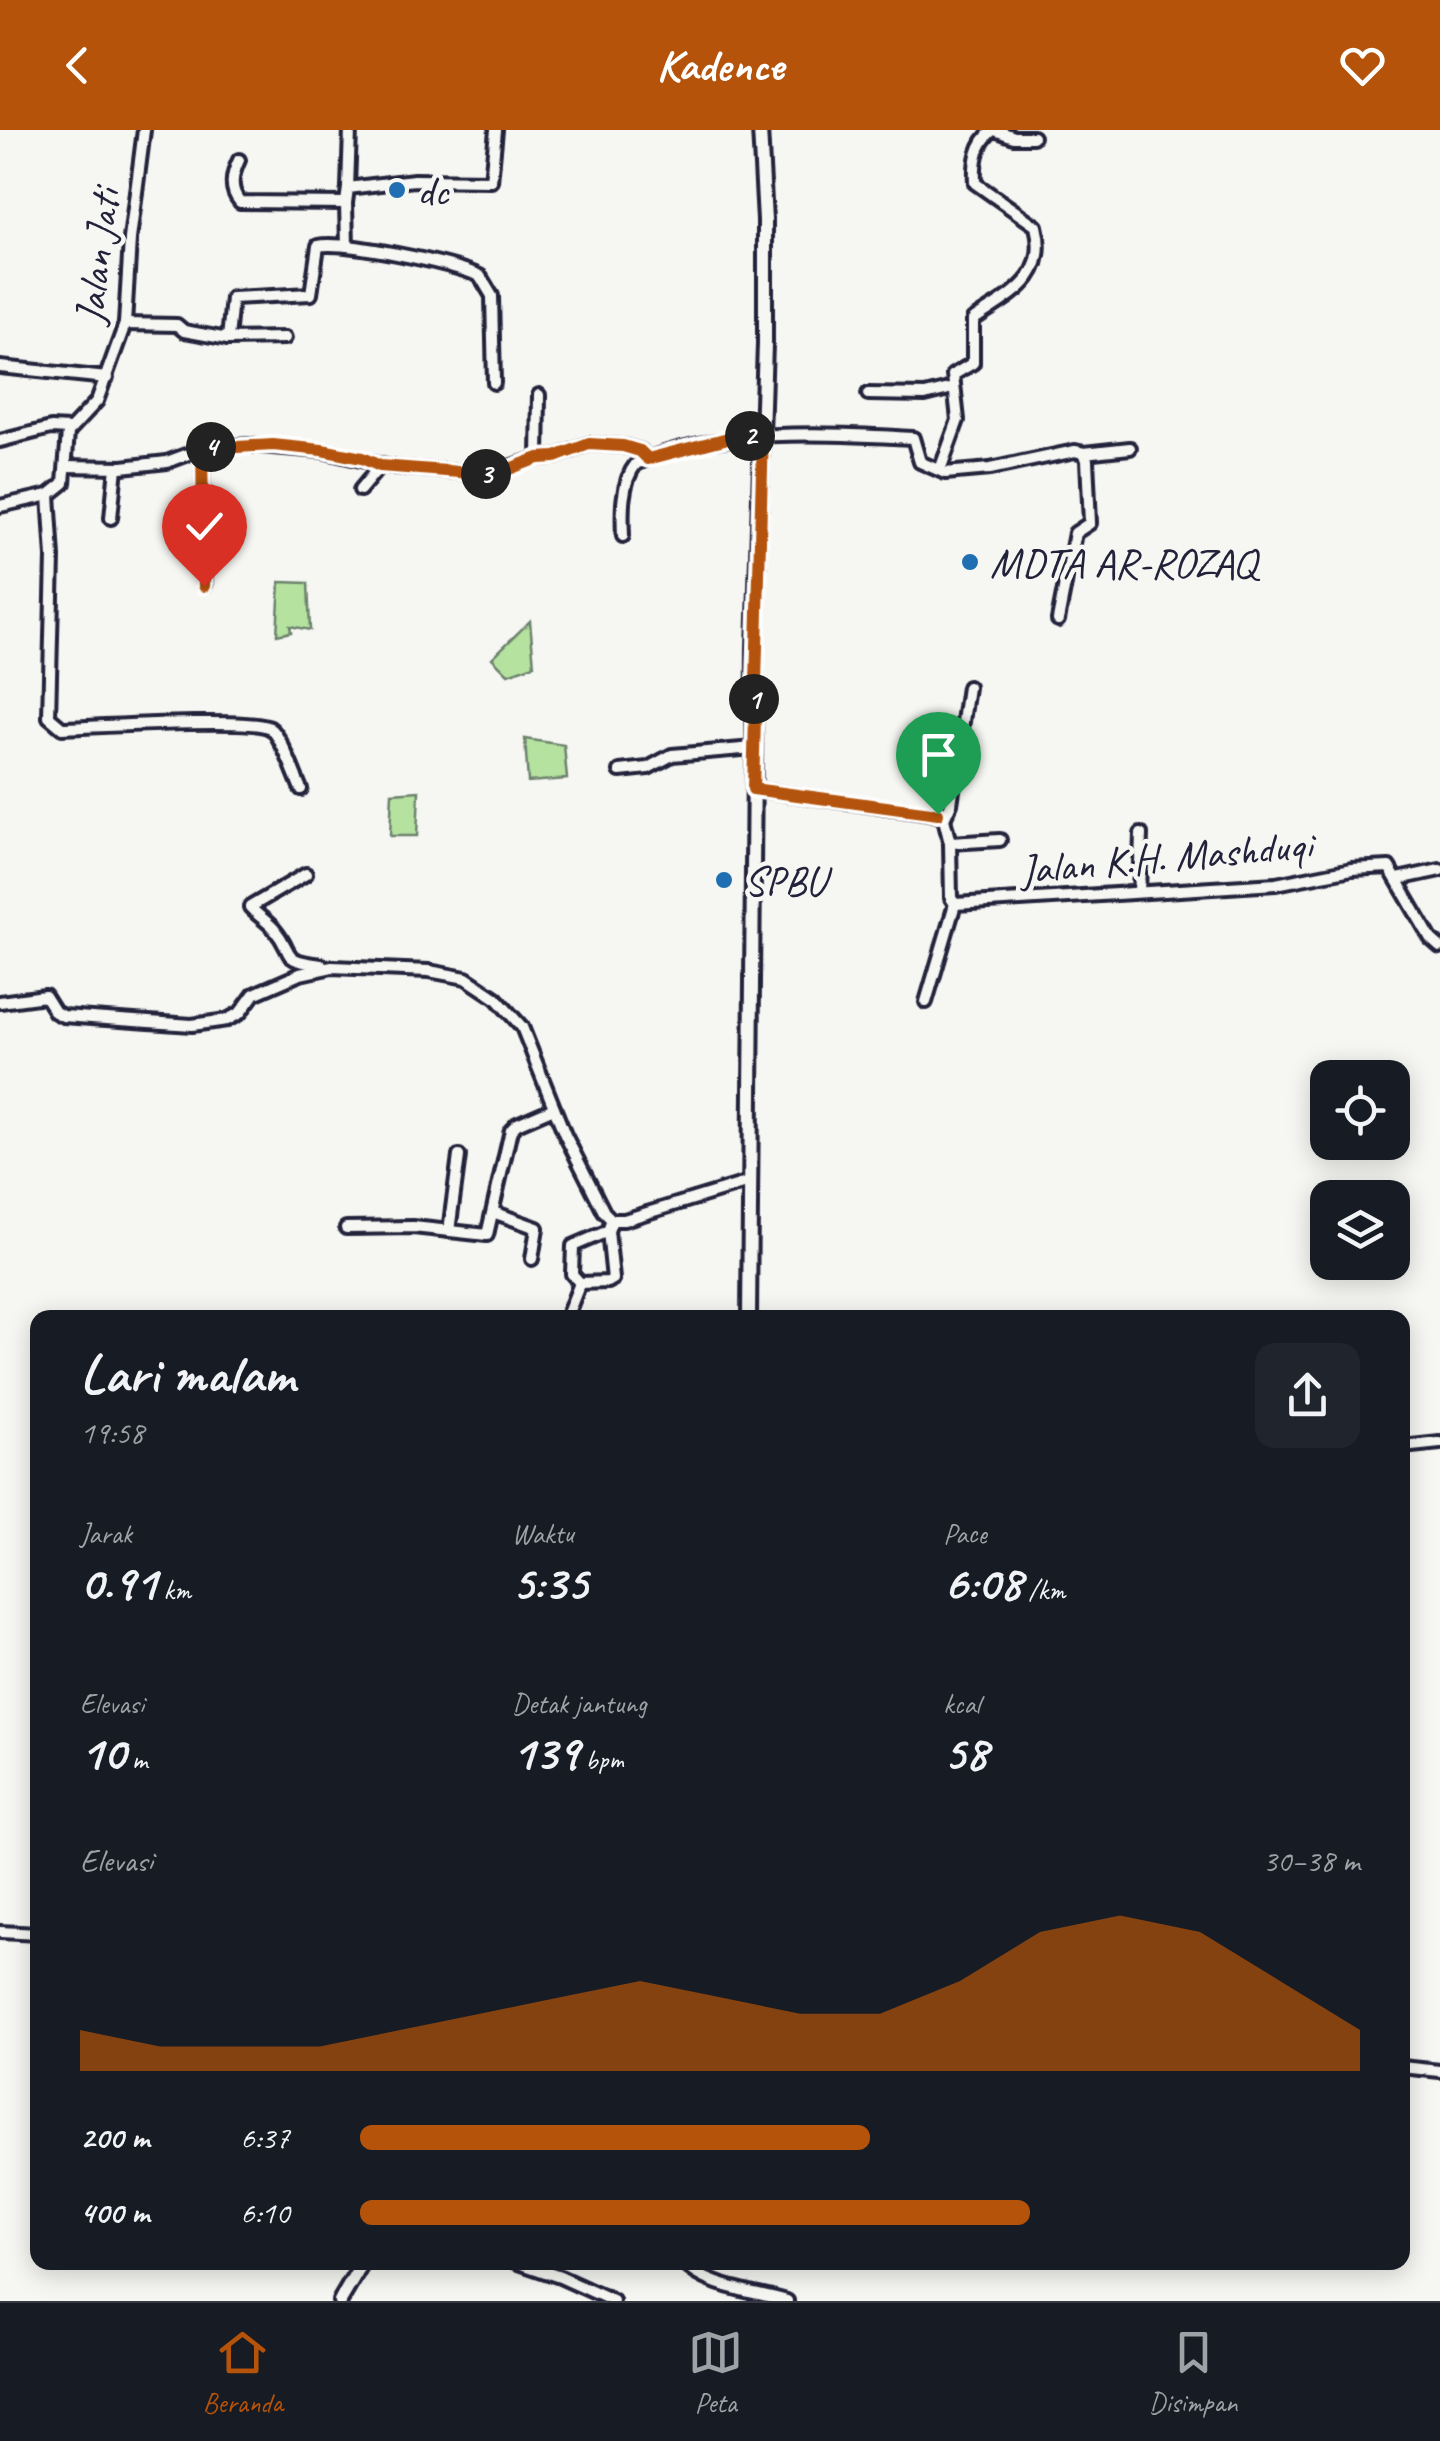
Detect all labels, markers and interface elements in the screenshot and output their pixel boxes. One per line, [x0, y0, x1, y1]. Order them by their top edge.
text: Kadence [656, 37, 784, 94]
icon: back [50, 38, 105, 93]
icon: heart [1335, 38, 1390, 93]
place label: dc [417, 165, 451, 218]
marker: dc [386, 179, 408, 201]
street label: Jalan Jati [63, 181, 133, 329]
pin: 2 [725, 411, 775, 461]
text: 2 [744, 418, 756, 453]
pin: 4 [186, 422, 236, 472]
text: 4 [205, 429, 217, 464]
pin: 3 [461, 449, 511, 499]
text: 3 [480, 456, 492, 491]
pin [162, 484, 247, 587]
icon: check [177, 499, 232, 554]
place label: MDTA AR-ROZAQ [990, 537, 1261, 590]
marker: MDTA AR-ROZAQ [959, 551, 981, 573]
pin: 1 [729, 674, 779, 724]
text: 1 [748, 681, 760, 716]
pin [896, 712, 981, 815]
icon: arrive [911, 727, 966, 782]
street label: Jalan K.H. Mashduqi [1016, 818, 1319, 897]
place label: SPBU [744, 855, 833, 908]
marker: SPBU [713, 869, 735, 891]
map controls [1310, 1060, 1410, 1280]
button: locate [1310, 1060, 1410, 1160]
button: layers [1310, 1180, 1410, 1280]
text: Lari malam [80, 1339, 294, 1409]
button: share [1255, 1343, 1360, 1448]
text: 19:58 [80, 1412, 144, 1453]
text: Jarak [80, 1516, 132, 1551]
text: Waktu [512, 1516, 574, 1551]
text: Pace [943, 1516, 986, 1551]
text: 0.91 [80, 1551, 157, 1614]
text: 5:35 [512, 1551, 587, 1614]
text: 6:08 [943, 1551, 1022, 1614]
text: km [157, 1572, 191, 1607]
text: /km [1022, 1572, 1065, 1607]
text: Elevasi [80, 1686, 144, 1721]
text: Detak jantung [512, 1686, 647, 1721]
text: kcal [943, 1686, 980, 1721]
text: 10 [80, 1721, 125, 1784]
text: 139 [512, 1721, 579, 1784]
text: 58 [943, 1721, 988, 1784]
text: m [125, 1742, 147, 1777]
text: bpm [579, 1742, 624, 1777]
text: Elevasi [80, 1840, 153, 1881]
text: 30–38 m [1262, 1840, 1360, 1881]
text: 200 m [80, 2117, 149, 2158]
text: 6:37 [240, 2117, 290, 2158]
text: 400 m [80, 2192, 149, 2233]
text: 6:10 [240, 2192, 290, 2233]
tab: Beranda [203, 2325, 283, 2420]
tab: Peta [688, 2325, 743, 2420]
tab: Disimpan [1149, 2325, 1237, 2420]

